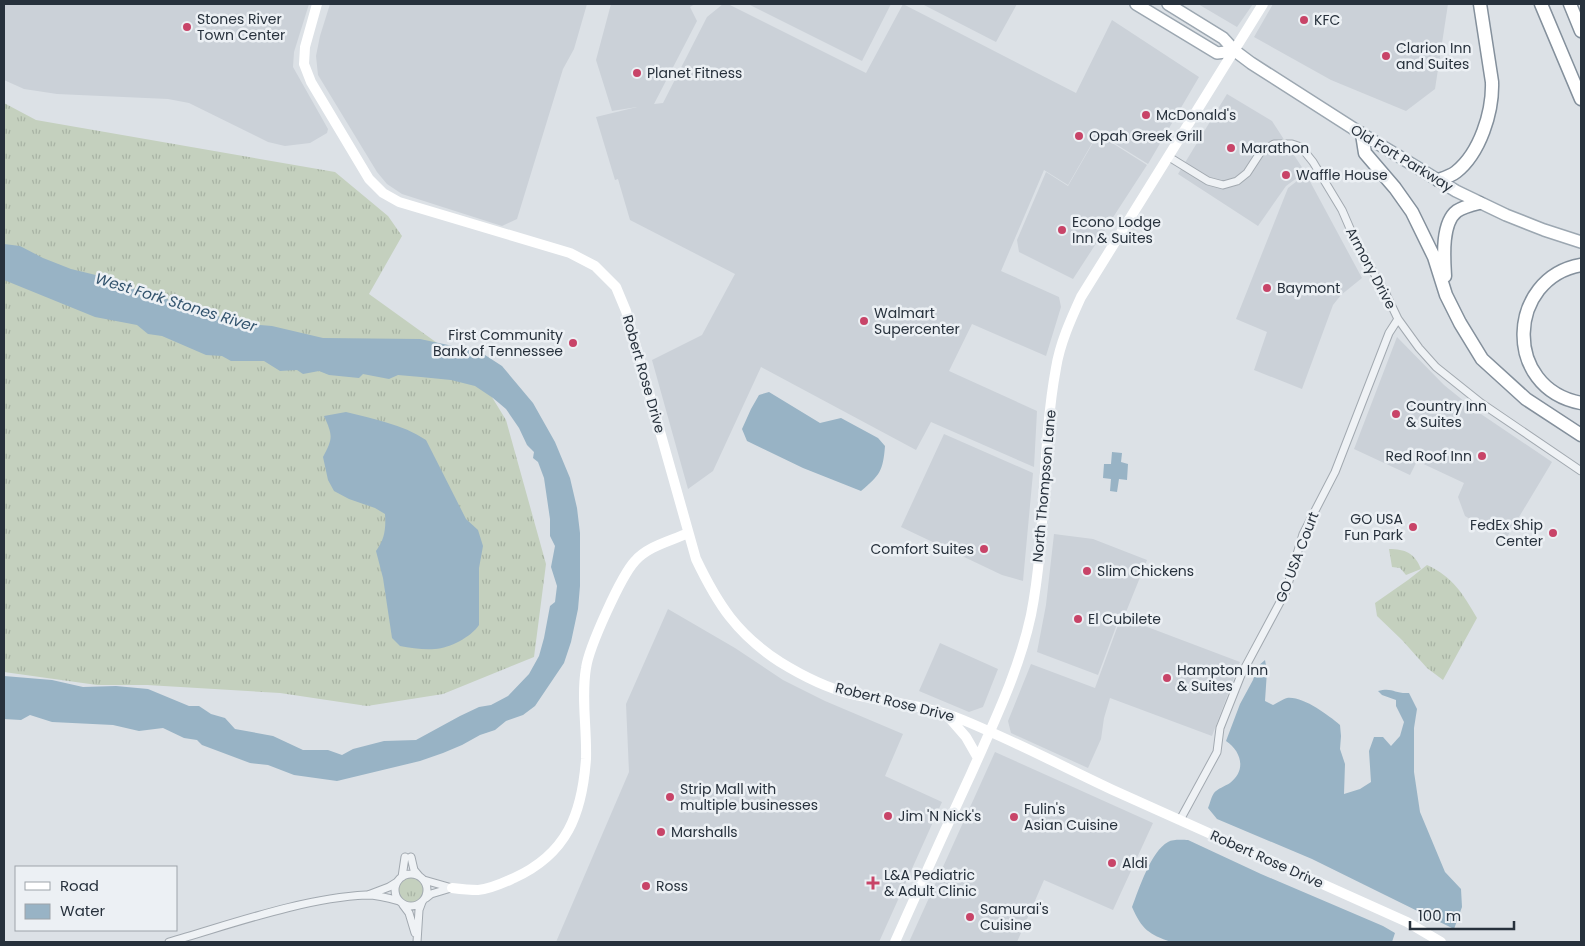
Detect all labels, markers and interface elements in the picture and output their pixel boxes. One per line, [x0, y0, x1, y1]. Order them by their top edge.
place label: Stones River Town Center [197, 9, 285, 45]
place label: KFC [1314, 10, 1340, 30]
marker: KFC [1298, 14, 1310, 26]
marker: Stones River Town Center [181, 21, 193, 33]
place label: Clarion Inn and Suites [1396, 38, 1471, 74]
marker: Clarion Inn and Suites [1380, 50, 1392, 62]
place label: Planet Fitness [647, 63, 742, 83]
marker: Planet Fitness [631, 67, 643, 79]
place label: McDonald's [1156, 105, 1236, 125]
marker: McDonald's [1140, 109, 1152, 121]
street label: Old Fort Parkway [1347, 119, 1457, 197]
place label: Opah Greek Grill [1089, 126, 1203, 146]
marker: Opah Greek Grill [1073, 130, 1085, 142]
place label: Marathon [1241, 138, 1309, 158]
marker: Marathon [1225, 142, 1237, 154]
place label: Waffle House [1296, 165, 1388, 185]
marker: Waffle House [1280, 169, 1292, 181]
place label: Econo Lodge Inn & Suites [1072, 212, 1161, 248]
marker: Econo Lodge Inn & Suites [1056, 224, 1068, 236]
street label: Armory Drive [1341, 224, 1401, 313]
water label: West Fork Stones River [93, 267, 260, 337]
place label: Baymont [1277, 278, 1340, 298]
marker: Baymont [1261, 282, 1273, 294]
place label: Walmart Supercenter [874, 303, 960, 339]
street label: Robert Rose Drive [618, 313, 671, 436]
marker: Walmart Supercenter [858, 315, 870, 327]
place label: First Community Bank of Tennessee [433, 325, 563, 361]
marker: First Community Bank of Tennessee [567, 337, 579, 349]
place label: Country Inn & Suites [1406, 396, 1487, 432]
street label: North Thompson Lane [1027, 408, 1061, 563]
marker: Country Inn & Suites [1390, 408, 1402, 420]
place label: Red Roof Inn [1385, 446, 1472, 466]
marker: Red Roof Inn [1476, 450, 1488, 462]
street label: GO USA Court [1271, 509, 1323, 605]
place label: GO USA Fun Park [1344, 509, 1404, 545]
place label: FedEx Ship Center [1470, 515, 1543, 551]
marker: GO USA Fun Park [1407, 521, 1419, 533]
marker: FedEx Ship Center [1547, 527, 1559, 539]
place label: Comfort Suites [870, 539, 974, 559]
marker: Comfort Suites [978, 543, 990, 555]
place label: Slim Chickens [1097, 561, 1194, 581]
marker: Slim Chickens [1081, 565, 1093, 577]
place label: El Cubilete [1088, 609, 1161, 629]
marker: El Cubilete [1072, 613, 1084, 625]
place label: Hampton Inn & Suites [1177, 660, 1268, 696]
marker: Hampton Inn & Suites [1161, 672, 1173, 684]
street label: Robert Rose Drive [833, 678, 957, 727]
place label: Strip Mall with multiple businesses [680, 779, 818, 815]
marker: Strip Mall with multiple businesses [664, 791, 676, 803]
place label: Fulin's Asian Cuisine [1024, 799, 1118, 835]
place label: Jim 'N Nick's [898, 806, 981, 826]
marker: Jim 'N Nick's [882, 810, 894, 822]
marker: Fulin's Asian Cuisine [1008, 811, 1020, 823]
place label: Marshalls [671, 822, 738, 842]
street label: Robert Rose Drive [1207, 825, 1327, 893]
marker: Marshalls [655, 826, 667, 838]
place label: Aldi [1122, 853, 1148, 873]
marker: Aldi [1106, 857, 1118, 869]
place label: L&A Pediatric & Adult Clinic [884, 865, 977, 901]
legend [15, 866, 178, 931]
text: Road [60, 875, 99, 896]
place label: Ross [656, 876, 688, 896]
marker: L&A Pediatric & Adult Clinic [866, 876, 880, 890]
marker: Ross [640, 880, 652, 892]
scale bar [1410, 898, 1514, 930]
place label: Samurai's Cuisine [980, 899, 1049, 935]
text: Water [60, 900, 106, 921]
text: 100 m [1418, 905, 1461, 926]
marker: Samurai's Cuisine [964, 911, 976, 923]

